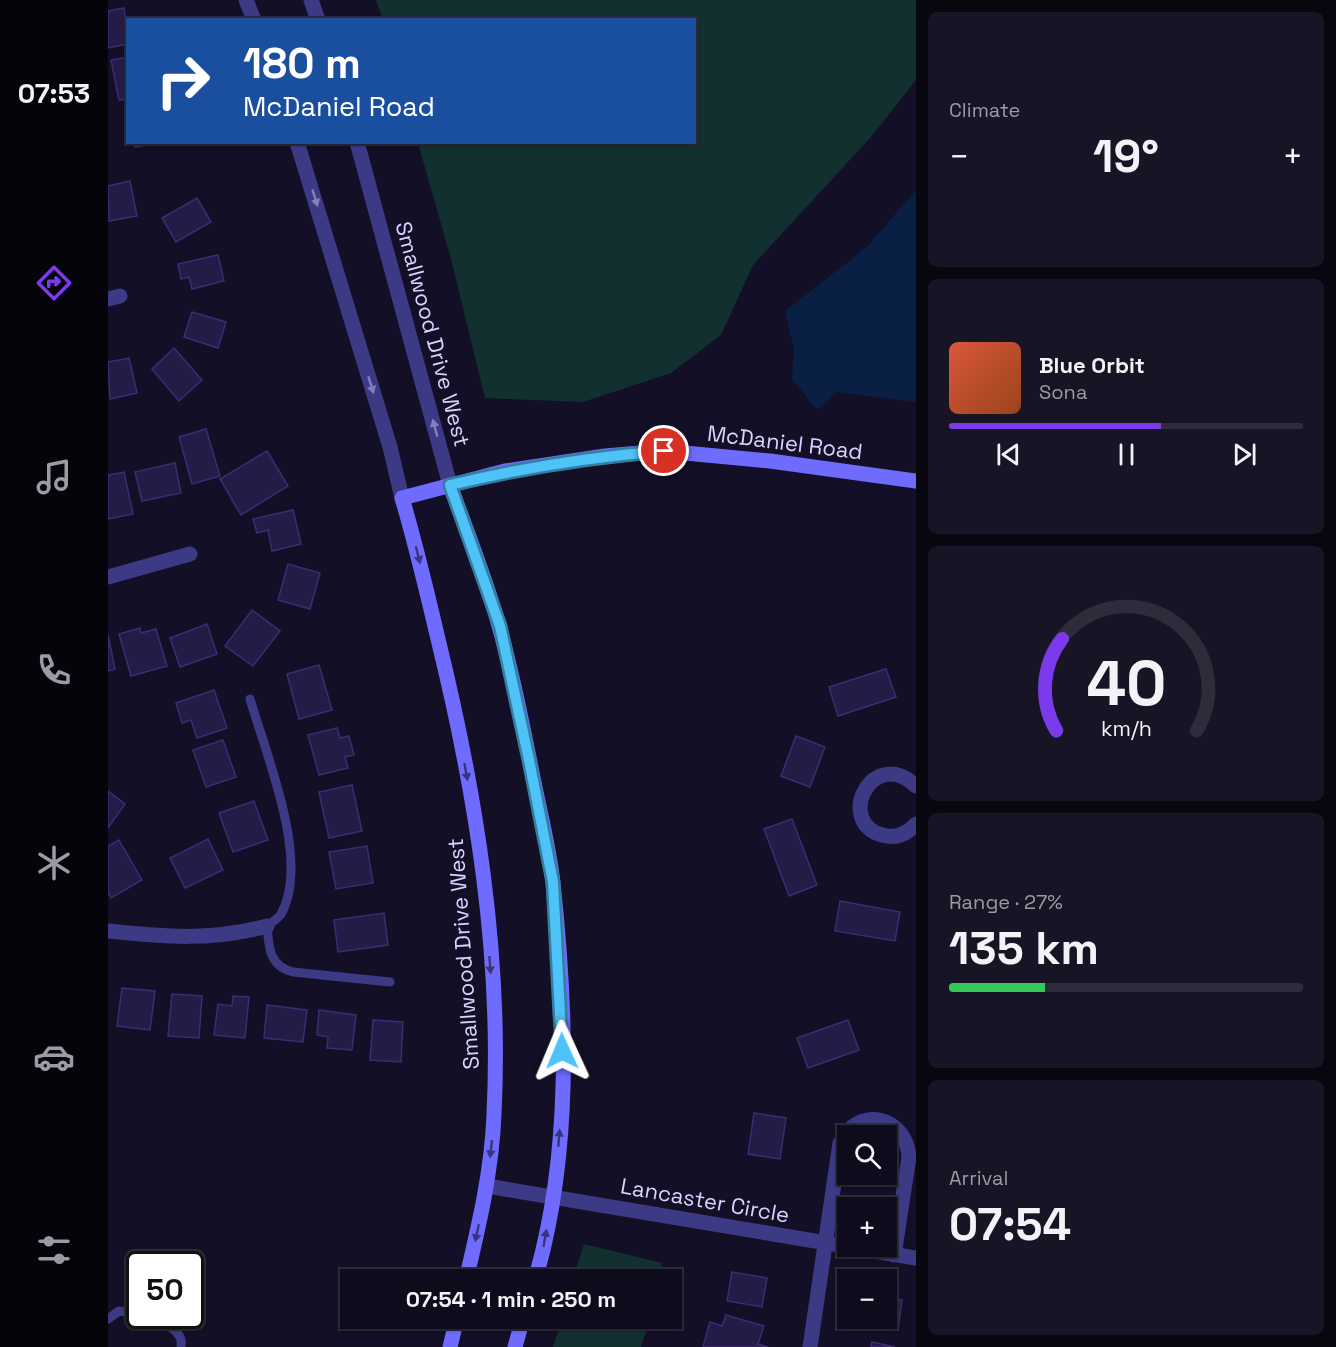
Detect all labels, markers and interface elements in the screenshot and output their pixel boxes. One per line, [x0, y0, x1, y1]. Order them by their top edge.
text: 180 m [243, 37, 361, 90]
icon: right [144, 42, 222, 120]
text: 07:53 [18, 76, 90, 111]
text: McDaniel Road [243, 89, 435, 124]
text: Climate [949, 97, 1020, 123]
text: 19° [1093, 128, 1159, 185]
text: − [949, 136, 969, 178]
text: + [1283, 136, 1303, 178]
one-way arrow [310, 189, 320, 207]
street label: Smallwood Drive West [389, 218, 477, 450]
icon: directions [33, 262, 75, 304]
text: Blue Orbit [1039, 351, 1145, 379]
one-way arrow [367, 376, 376, 394]
text: Sona [1039, 379, 1087, 405]
one-way arrow [430, 419, 439, 437]
street label: McDaniel Road [706, 419, 864, 465]
pin [638, 425, 689, 476]
icon: arrive [647, 434, 680, 467]
icon: previous [992, 438, 1025, 471]
icon: pause [1110, 438, 1143, 471]
icon: next [1228, 438, 1261, 471]
icon: music [33, 456, 75, 498]
one-way arrow [413, 545, 423, 564]
text: 40 [1086, 644, 1166, 723]
icon: phone [33, 649, 75, 691]
text: km/h [1100, 715, 1152, 742]
one-way arrow [462, 762, 471, 781]
street label: Smallwood Drive West [441, 837, 485, 1071]
icon: climate [33, 842, 75, 884]
text: Range · 27% [949, 889, 1063, 915]
text: 135 km [949, 920, 1099, 977]
one-way arrow [486, 955, 495, 974]
position arrow [530, 1019, 594, 1083]
icon: car [33, 1036, 75, 1078]
map controls [837, 1125, 897, 1329]
button: search [837, 1125, 897, 1185]
one-way arrow [554, 1128, 563, 1147]
one-way arrow [486, 1140, 495, 1159]
text: Arrival [949, 1165, 1008, 1191]
street label: Lancaster Circle [618, 1171, 792, 1229]
text: 07:54 [949, 1196, 1071, 1253]
button: + [837, 1197, 897, 1257]
one-way arrow [471, 1223, 481, 1242]
one-way arrow [541, 1228, 550, 1247]
icon: filters [33, 1229, 75, 1271]
speed limit sign: 50 [126, 1251, 204, 1329]
button: − [837, 1269, 897, 1329]
text: 07:54 · 1 min · 250 m [406, 1285, 616, 1313]

